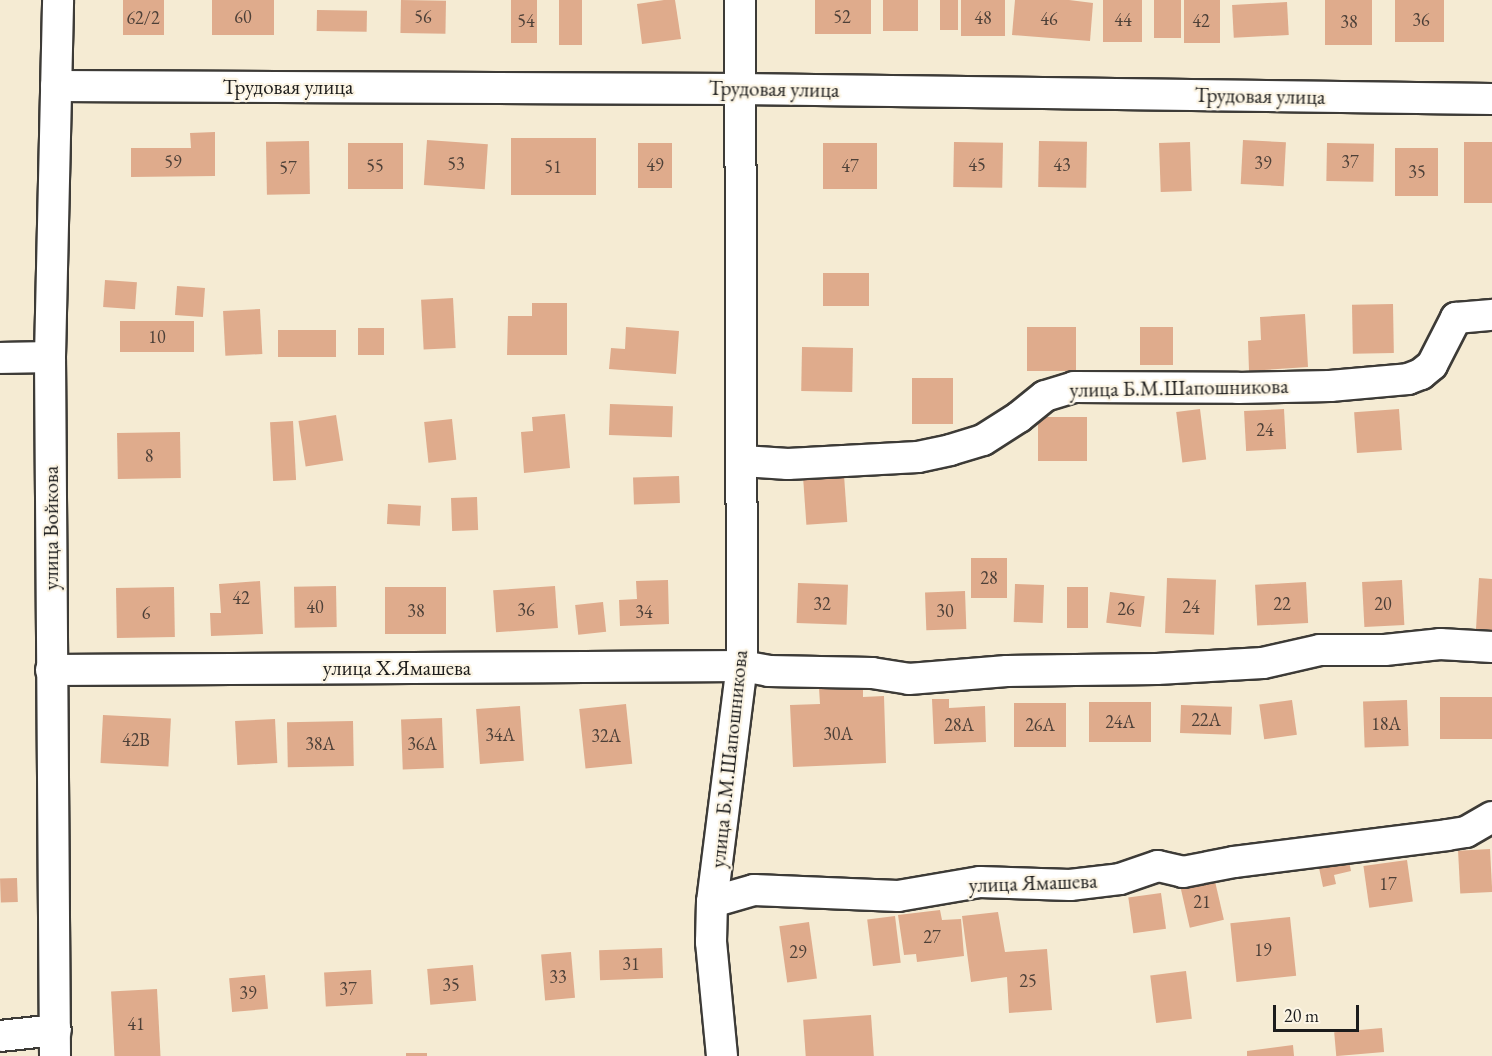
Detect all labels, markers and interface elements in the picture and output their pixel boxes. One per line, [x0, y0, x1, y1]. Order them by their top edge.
house number: 60 [234, 6, 252, 28]
house number: 56 [414, 6, 432, 28]
house number: 52 [833, 6, 851, 28]
house number: 62/2 [126, 7, 160, 29]
house number: 48 [974, 7, 992, 29]
house number: 46 [1040, 8, 1058, 30]
house number: 44 [1114, 9, 1132, 31]
house number: 36 [1412, 9, 1430, 31]
house number: 54 [517, 10, 535, 32]
house number: 42 [1192, 10, 1210, 32]
house number: 38 [1340, 11, 1358, 33]
street label: Трудовая улица [223, 74, 353, 100]
street label: Трудовая улица [708, 75, 840, 103]
street label: Трудовая улица [1194, 82, 1326, 110]
house number: 59 [164, 151, 182, 173]
house number: 37 [1341, 151, 1359, 173]
house number: 39 [1254, 152, 1272, 174]
house number: 53 [447, 153, 465, 175]
house number: 49 [646, 154, 664, 176]
house number: 45 [968, 154, 986, 176]
house number: 43 [1053, 154, 1071, 176]
house number: 55 [366, 155, 384, 177]
house number: 47 [841, 155, 859, 177]
house number: 51 [544, 156, 562, 178]
house number: 57 [279, 157, 297, 179]
house number: 35 [1408, 161, 1426, 183]
house number: 10 [148, 326, 166, 348]
street label: улица Б.М.Шапошникова [1069, 373, 1289, 403]
house number: 24 [1256, 419, 1274, 441]
house number: 8 [145, 445, 153, 467]
street label: улица Войкова [38, 466, 64, 590]
house number: 28 [980, 567, 998, 589]
house number: 42 [232, 587, 250, 609]
house number: 32 [813, 593, 831, 615]
house number: 22 [1273, 593, 1291, 615]
house number: 20 [1374, 593, 1392, 615]
house number: 40 [306, 596, 324, 618]
house number: 24 [1182, 596, 1200, 618]
house number: 26 [1117, 598, 1135, 620]
house number: 36 [517, 599, 535, 621]
house number: 38 [407, 600, 425, 622]
house number: 30 [936, 600, 954, 622]
house number: 34 [635, 601, 653, 623]
house number: 6 [142, 602, 150, 624]
street label: улица Б.М.Шапошникова [705, 649, 753, 869]
street label: улица Х.Ямашева [323, 655, 471, 681]
house number: 22А [1191, 709, 1221, 731]
house number: 24А [1105, 711, 1135, 733]
house number: 18А [1371, 713, 1401, 735]
house number: 28А [944, 714, 974, 736]
house number: 26А [1025, 714, 1055, 736]
house number: 30А [823, 723, 853, 745]
house number: 34А [485, 724, 515, 746]
house number: 32А [591, 725, 621, 747]
house number: 42В [122, 729, 150, 751]
house number: 38А [305, 733, 335, 755]
house number: 36А [407, 733, 437, 755]
street label: улица Ямашева [968, 868, 1098, 898]
house number: 17 [1379, 873, 1397, 895]
house number: 21 [1193, 891, 1211, 913]
house number: 27 [923, 926, 941, 948]
house number: 19 [1254, 939, 1272, 961]
house number: 29 [789, 941, 807, 963]
house number: 31 [622, 953, 640, 975]
house number: 33 [549, 966, 567, 988]
house number: 25 [1019, 970, 1037, 992]
house number: 35 [442, 974, 460, 996]
house number: 37 [339, 978, 357, 1000]
house number: 39 [239, 982, 257, 1004]
scale bar [1276, 993, 1362, 1031]
text: 20 m [1284, 1004, 1319, 1027]
house number: 41 [127, 1013, 145, 1035]

